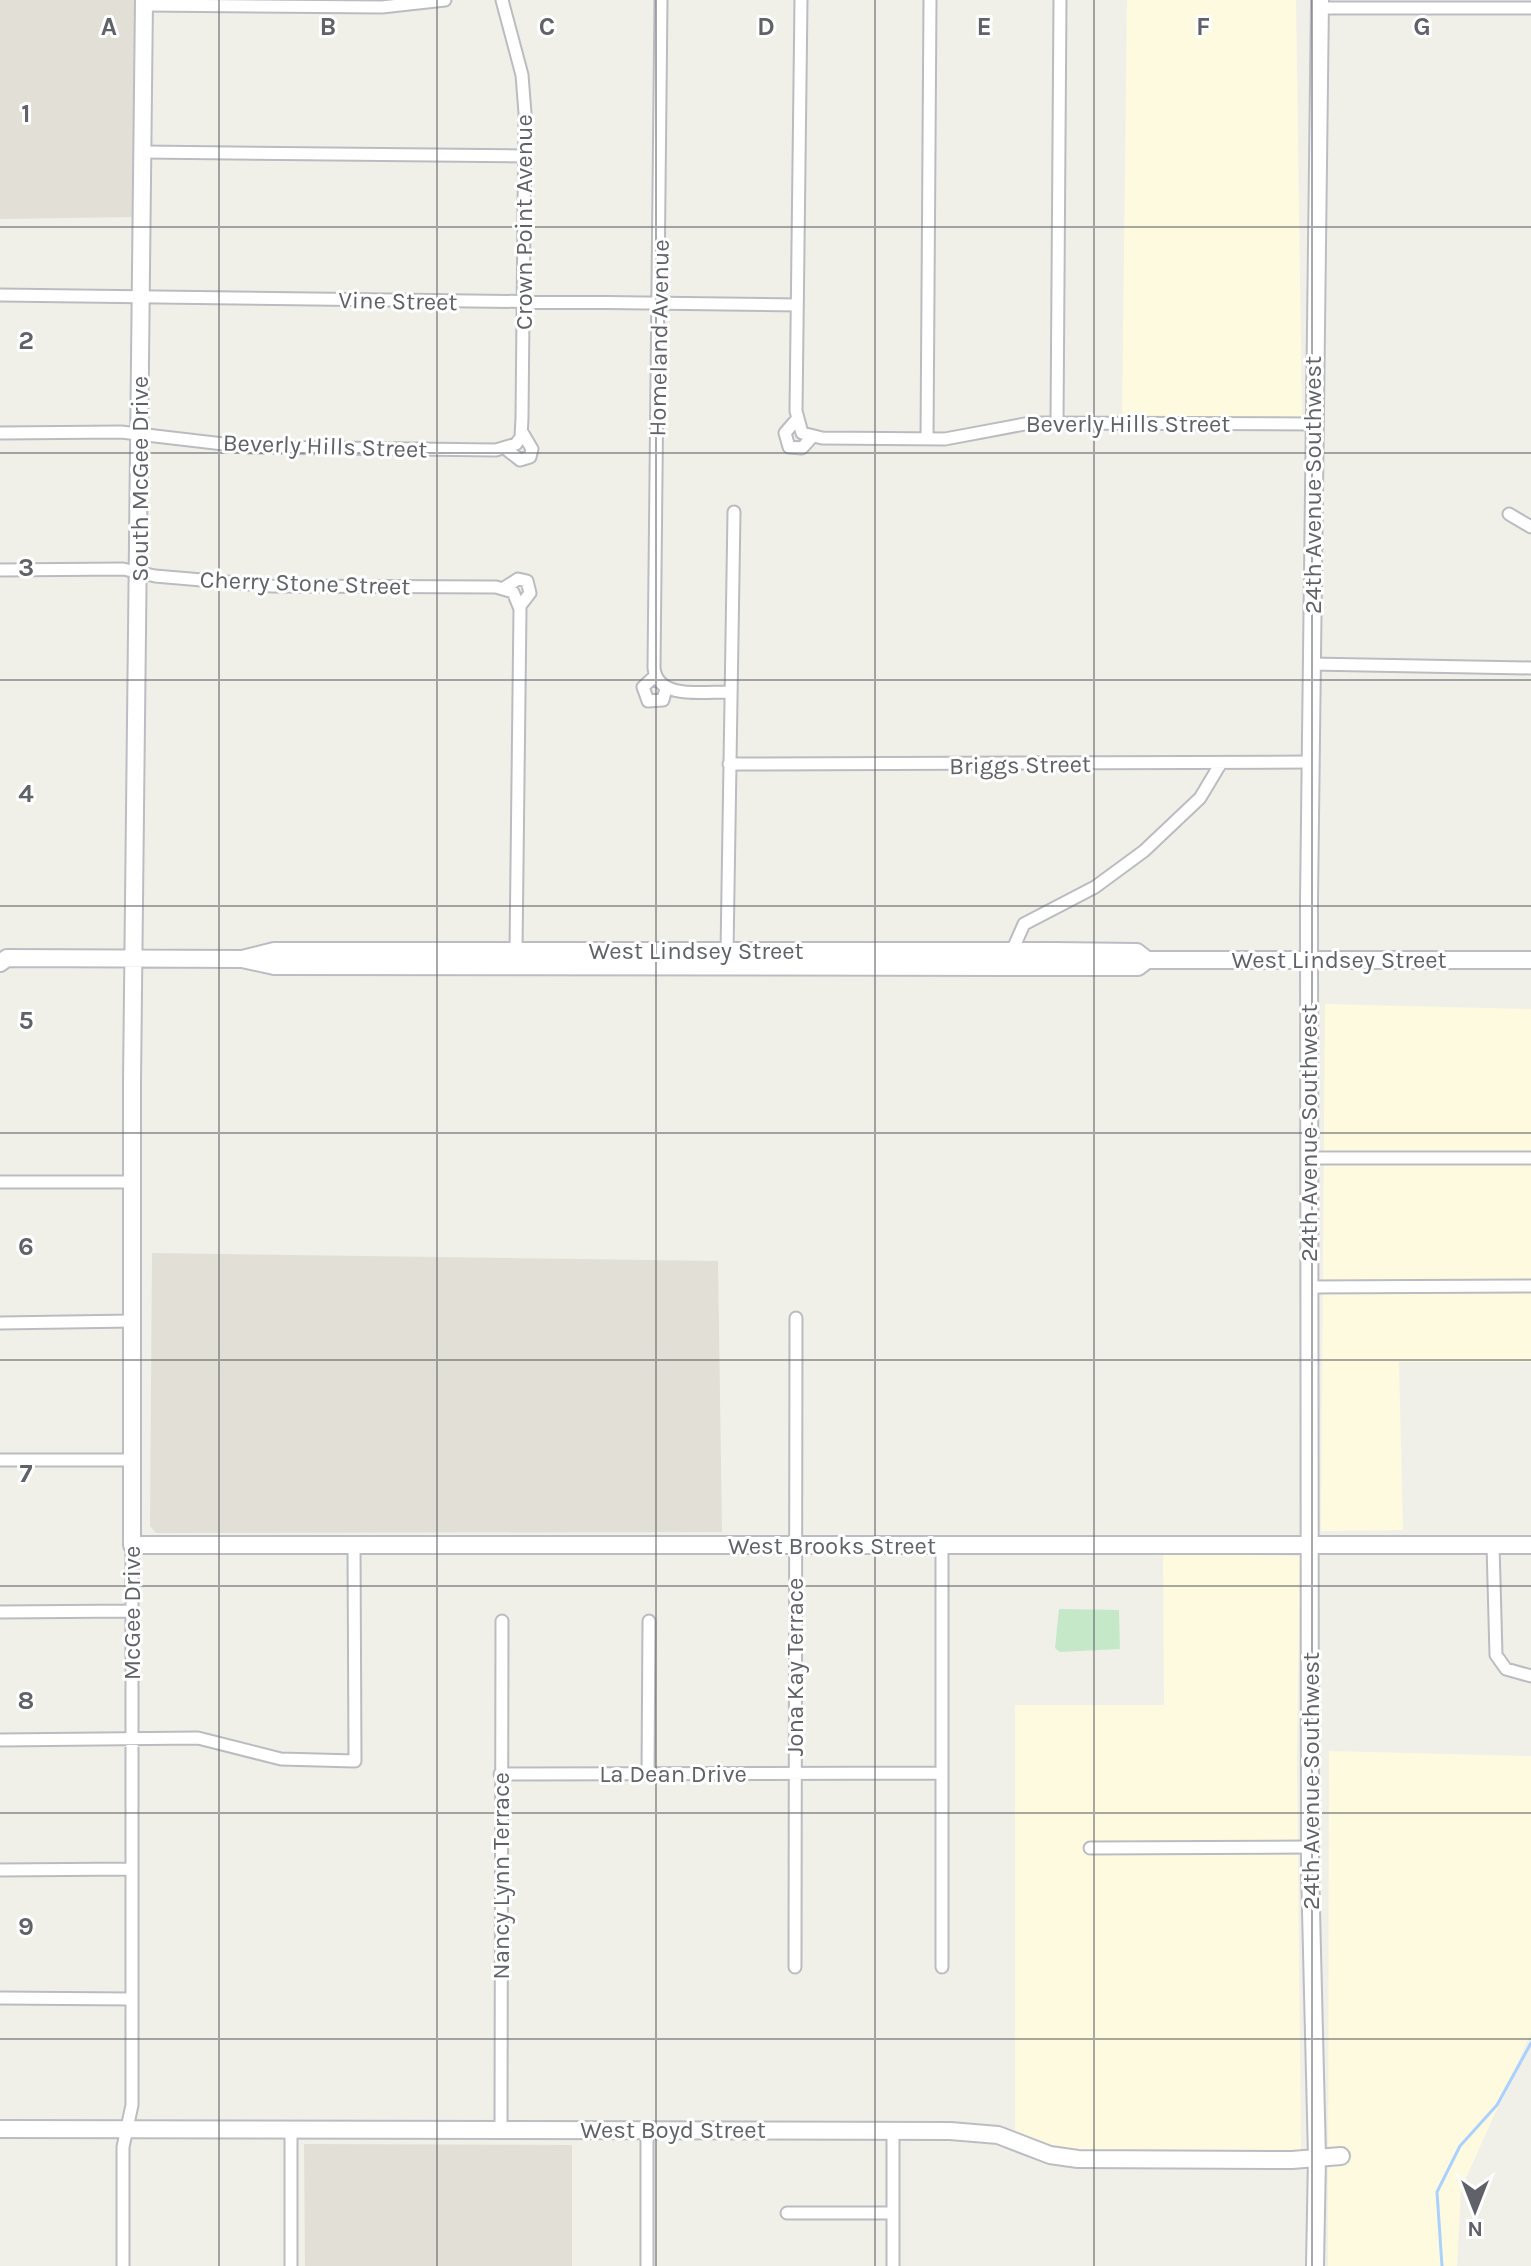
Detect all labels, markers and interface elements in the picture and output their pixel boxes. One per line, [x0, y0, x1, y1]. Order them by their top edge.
text: A [101, 11, 117, 42]
text: B [320, 11, 336, 42]
text: C [539, 11, 555, 42]
text: D [757, 11, 775, 42]
text: E [976, 11, 992, 42]
text: F [1196, 11, 1210, 42]
text: G [1413, 11, 1431, 42]
text: 1 [21, 98, 31, 129]
street label: Crown Point Avenue [510, 114, 538, 330]
street label: Homeland Avenue [643, 239, 675, 437]
street label: Vine Street [338, 286, 458, 316]
text: 2 [18, 325, 34, 356]
street label: 24th Avenue Southwest [1299, 356, 1327, 614]
street label: South McGee Drive [126, 376, 154, 582]
street label: Beverly Hills Street [1026, 410, 1230, 438]
street label: Beverly Hills Street [222, 428, 428, 464]
text: 3 [18, 552, 34, 583]
street label: Cherry Stone Street [199, 565, 411, 601]
street label: Briggs Street [949, 750, 1091, 780]
text: 4 [18, 778, 34, 809]
street label: West Lindsey Street [588, 937, 804, 965]
street label: West Lindsey Street [1231, 946, 1447, 974]
street label: 24th Avenue Southwest [1295, 1004, 1323, 1262]
text: 5 [18, 1005, 34, 1036]
text: 6 [18, 1231, 34, 1262]
text: 7 [20, 1458, 33, 1489]
street label: West Brooks Street [728, 1532, 936, 1560]
street label: McGee Drive [118, 1546, 146, 1680]
street label: Jona Kay Terrace [781, 1578, 809, 1756]
street label: 24th Avenue Southwest [1297, 1652, 1325, 1910]
text: 8 [18, 1685, 34, 1716]
street label: La Dean Drive [599, 1760, 747, 1788]
street label: Nancy Lynn Terrace [487, 1772, 515, 1980]
text: 9 [18, 1911, 34, 1942]
street label: West Boyd Street [580, 2116, 766, 2144]
north arrow [1435, 2170, 1515, 2250]
text: N [1467, 2216, 1483, 2242]

